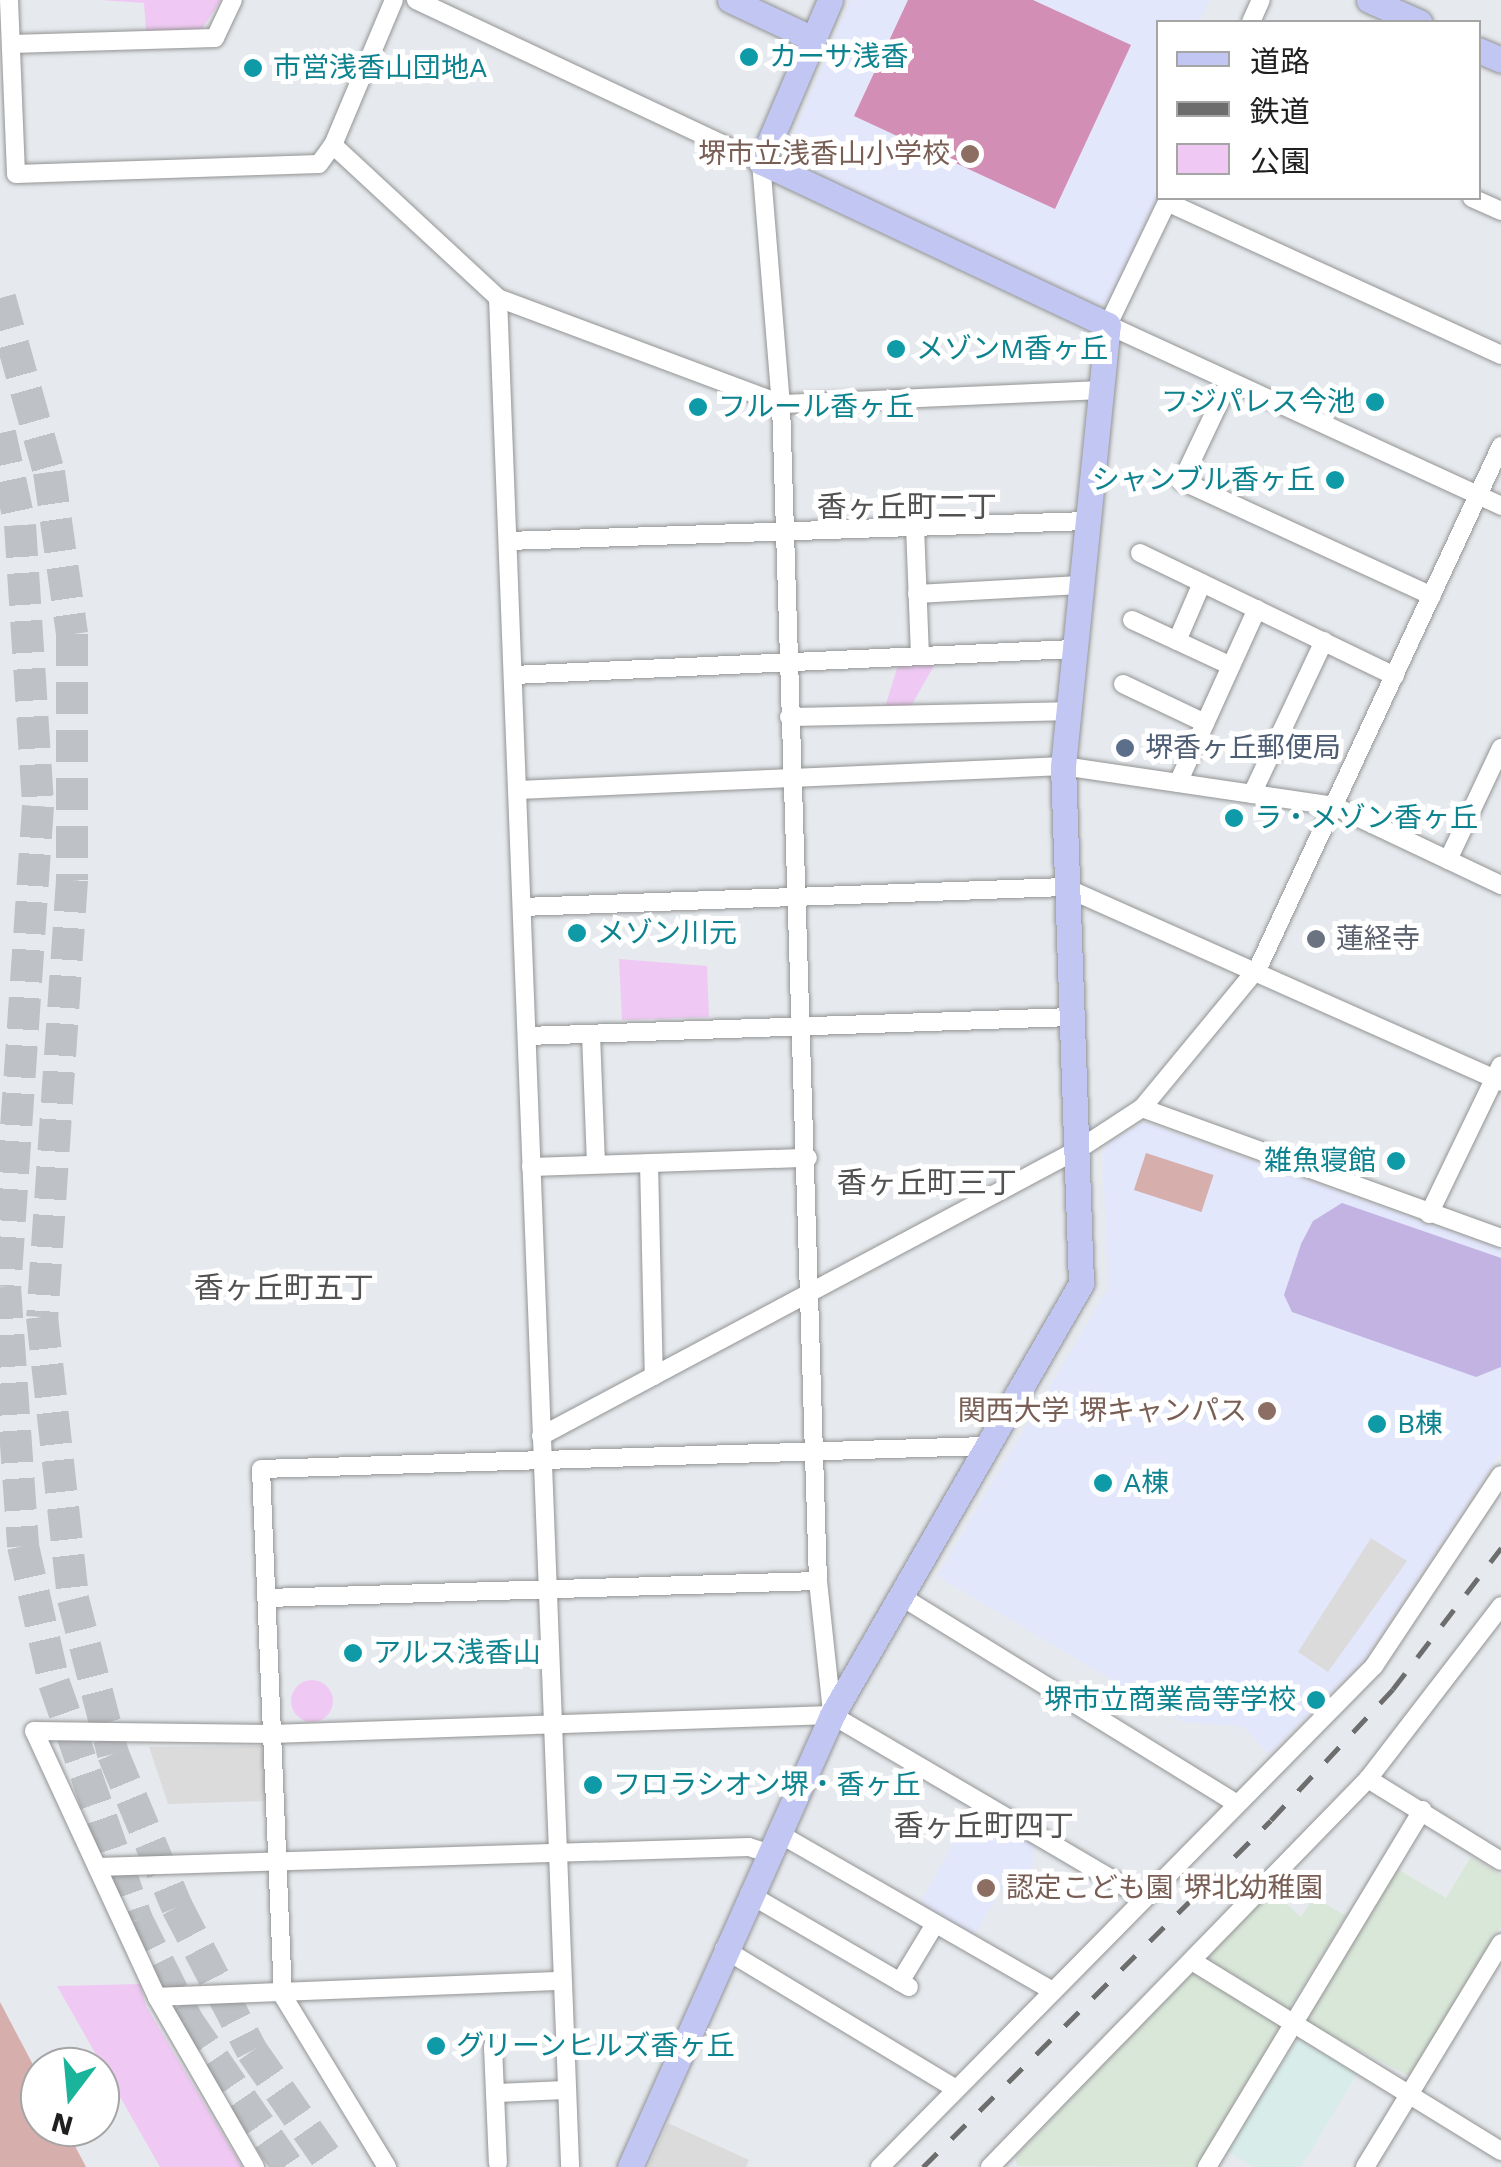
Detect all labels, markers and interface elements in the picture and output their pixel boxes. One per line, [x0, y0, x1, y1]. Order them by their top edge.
legend [1156, 20, 1481, 200]
place label: カーサ浅香 [769, 40, 909, 74]
text: 道路 [1250, 44, 1310, 79]
marker: カーサ浅香 [738, 46, 760, 68]
place label: 市営浅香山団地A [273, 51, 487, 85]
marker: 市営浅香山団地A [242, 57, 264, 79]
text: 鉄道 [1250, 94, 1310, 129]
place label: 堺市立浅香山小学校 [698, 137, 950, 171]
marker: 堺市立浅香山小学校 [959, 143, 981, 165]
text: 公園 [1250, 144, 1310, 179]
place label: メゾンM香ヶ丘 [916, 332, 1108, 366]
marker: メゾンM香ヶ丘 [885, 338, 907, 360]
place label: フジパレス今池 [1159, 385, 1355, 419]
place label: フルール香ヶ丘 [718, 390, 914, 424]
marker: フジパレス今池 [1364, 391, 1386, 413]
marker: フルール香ヶ丘 [687, 396, 709, 418]
place label: シャンブル香ヶ丘 [1091, 463, 1315, 497]
marker: シャンブル香ヶ丘 [1324, 469, 1346, 491]
district label: 香ヶ丘町二丁 [817, 489, 997, 525]
place label: 堺香ヶ丘郵便局 [1145, 731, 1341, 765]
marker: 堺香ヶ丘郵便局 [1114, 737, 1136, 759]
place label: ラ・メゾン香ヶ丘 [1254, 801, 1478, 835]
marker: ラ・メゾン香ヶ丘 [1223, 807, 1245, 829]
place label: メゾン川元 [597, 916, 737, 950]
marker: メゾン川元 [566, 922, 588, 944]
place label: 蓮経寺 [1336, 922, 1420, 956]
marker: 蓮経寺 [1305, 928, 1327, 950]
place label: 雑魚寝館 [1264, 1144, 1376, 1178]
marker: 雑魚寝館 [1385, 1150, 1407, 1172]
district label: 香ヶ丘町三丁 [837, 1165, 1017, 1201]
district label: 香ヶ丘町五丁 [194, 1270, 374, 1306]
place label: 関西大学 堺キャンパス [957, 1394, 1247, 1428]
marker: 関西大学 堺キャンパス [1256, 1400, 1278, 1422]
place label: B棟 [1397, 1407, 1443, 1441]
marker: B棟 [1366, 1413, 1388, 1435]
place label: A棟 [1123, 1466, 1169, 1500]
marker: A棟 [1092, 1472, 1114, 1494]
place label: アルス浅香山 [373, 1636, 541, 1670]
marker: アルス浅香山 [342, 1642, 364, 1664]
place label: 堺市立商業高等学校 [1044, 1683, 1296, 1717]
marker: 堺市立商業高等学校 [1305, 1689, 1327, 1711]
place label: フロラシオン堺・香ヶ丘 [613, 1768, 921, 1802]
marker: フロラシオン堺・香ヶ丘 [582, 1774, 604, 1796]
district label: 香ヶ丘町四丁 [894, 1808, 1074, 1844]
place label: 認定こども園 堺北幼稚園 [1006, 1871, 1324, 1905]
marker: 認定こども園 堺北幼稚園 [975, 1877, 997, 1899]
place label: グリーンヒルズ香ヶ丘 [456, 2029, 736, 2063]
marker: グリーンヒルズ香ヶ丘 [425, 2035, 447, 2057]
north arrow [20, 2047, 120, 2147]
text: N [48, 2106, 77, 2143]

